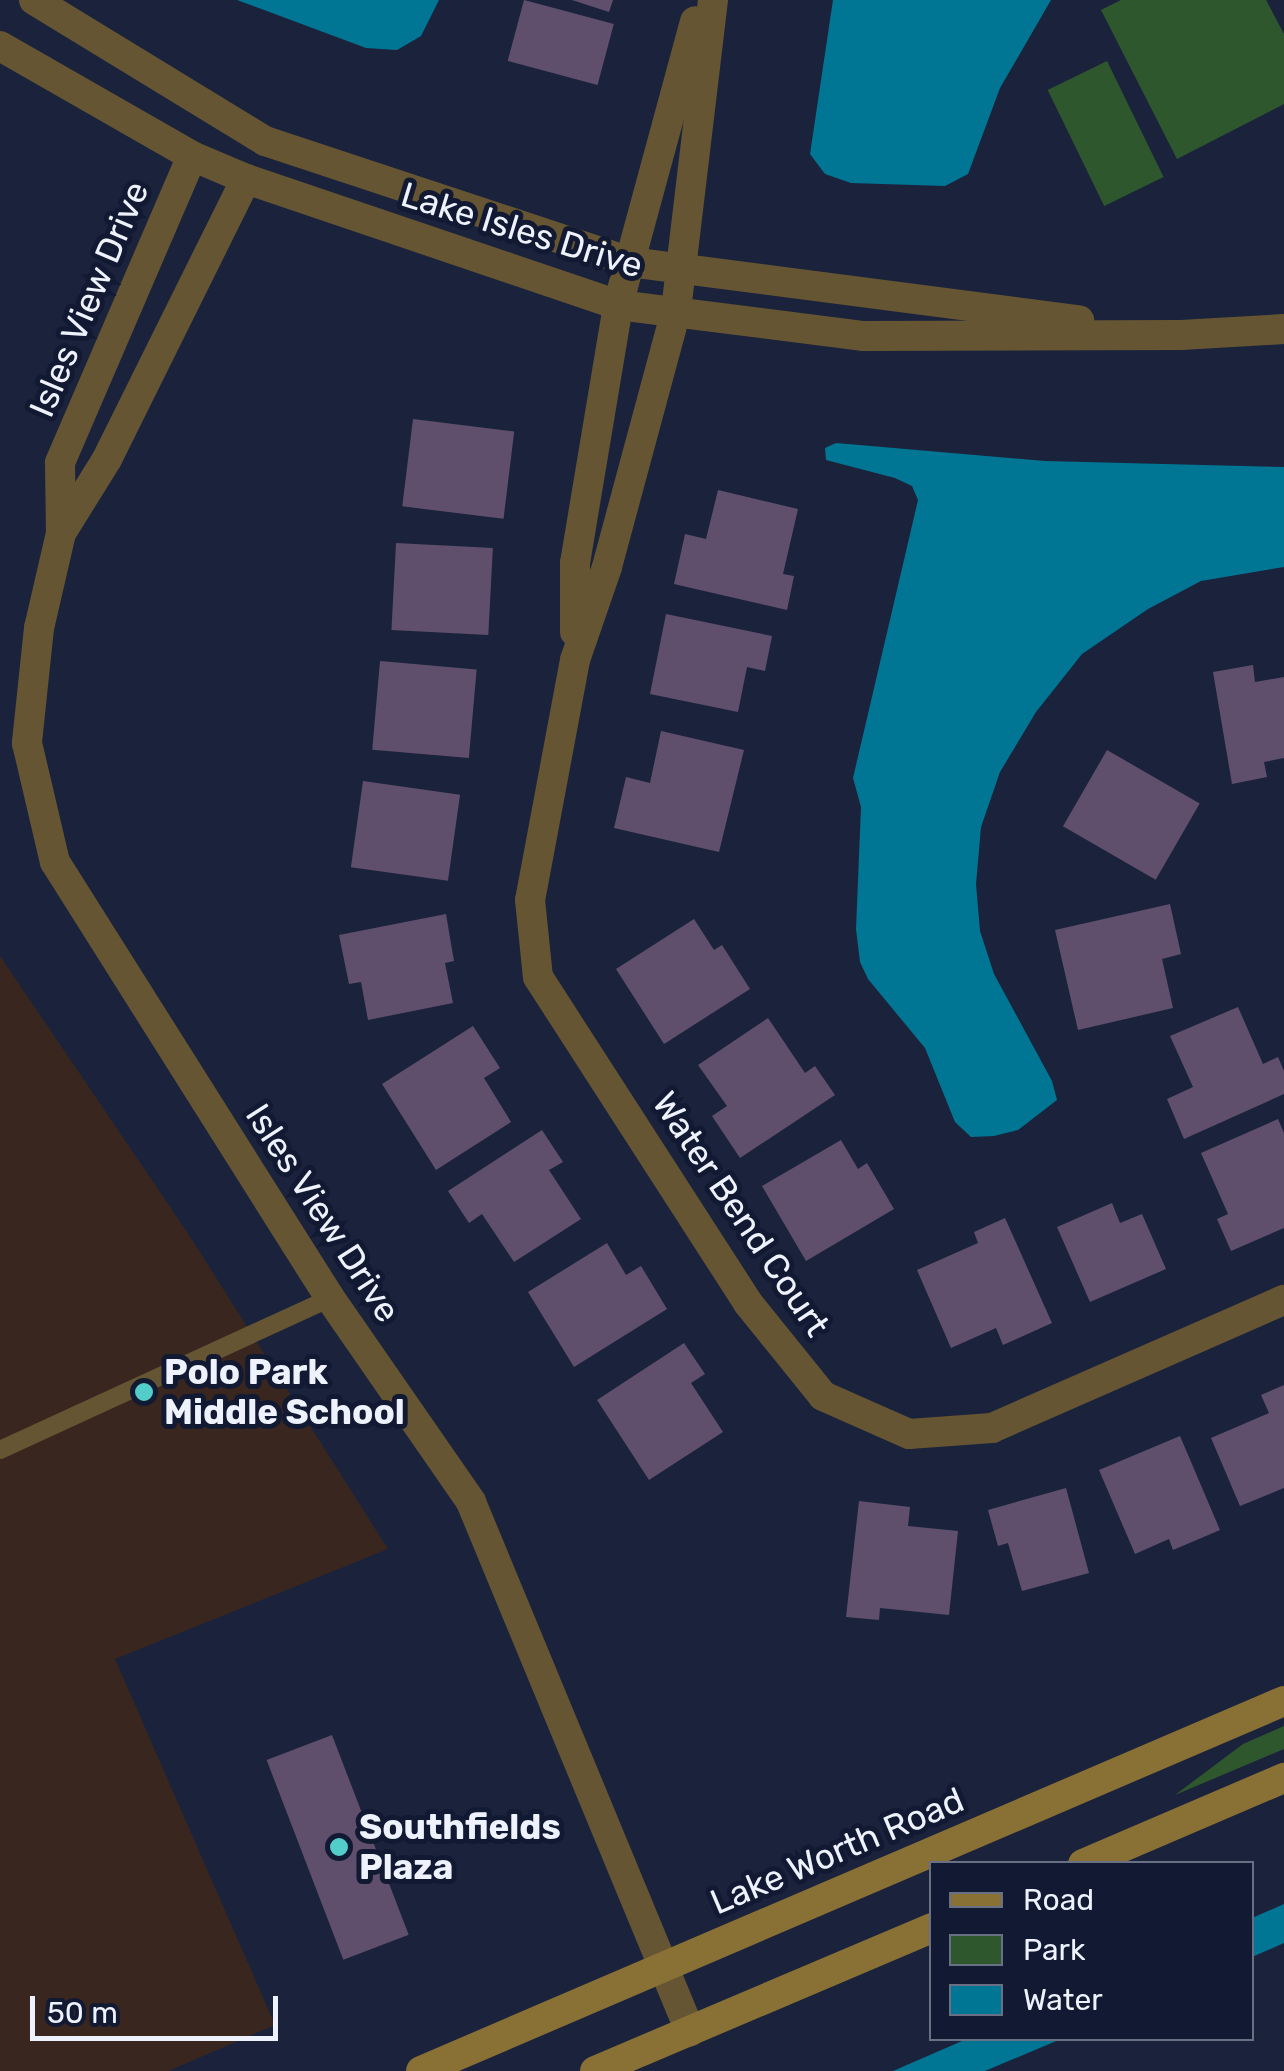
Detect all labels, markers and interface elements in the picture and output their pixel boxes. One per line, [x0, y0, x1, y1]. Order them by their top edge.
street label: Lake Isles Drive [396, 173, 648, 287]
street label: Isles View Drive [20, 174, 158, 424]
street label: Water Bend Court [643, 1083, 839, 1345]
street label: Isles View Drive [236, 1095, 410, 1331]
place label: Polo Park Middle School [164, 1351, 405, 1433]
marker: Polo Park Middle School [133, 1381, 155, 1403]
street label: Lake Worth Road [704, 1779, 970, 1923]
place label: Southfields Plaza [359, 1806, 561, 1888]
marker: Southfields Plaza [328, 1836, 350, 1858]
legend [929, 1861, 1254, 2041]
text: Road [1023, 1882, 1094, 1918]
text: Park [1023, 1932, 1085, 1968]
scale bar [35, 1976, 282, 2038]
text: Water [1023, 1982, 1103, 2018]
text: 50 m [47, 1995, 118, 2031]

